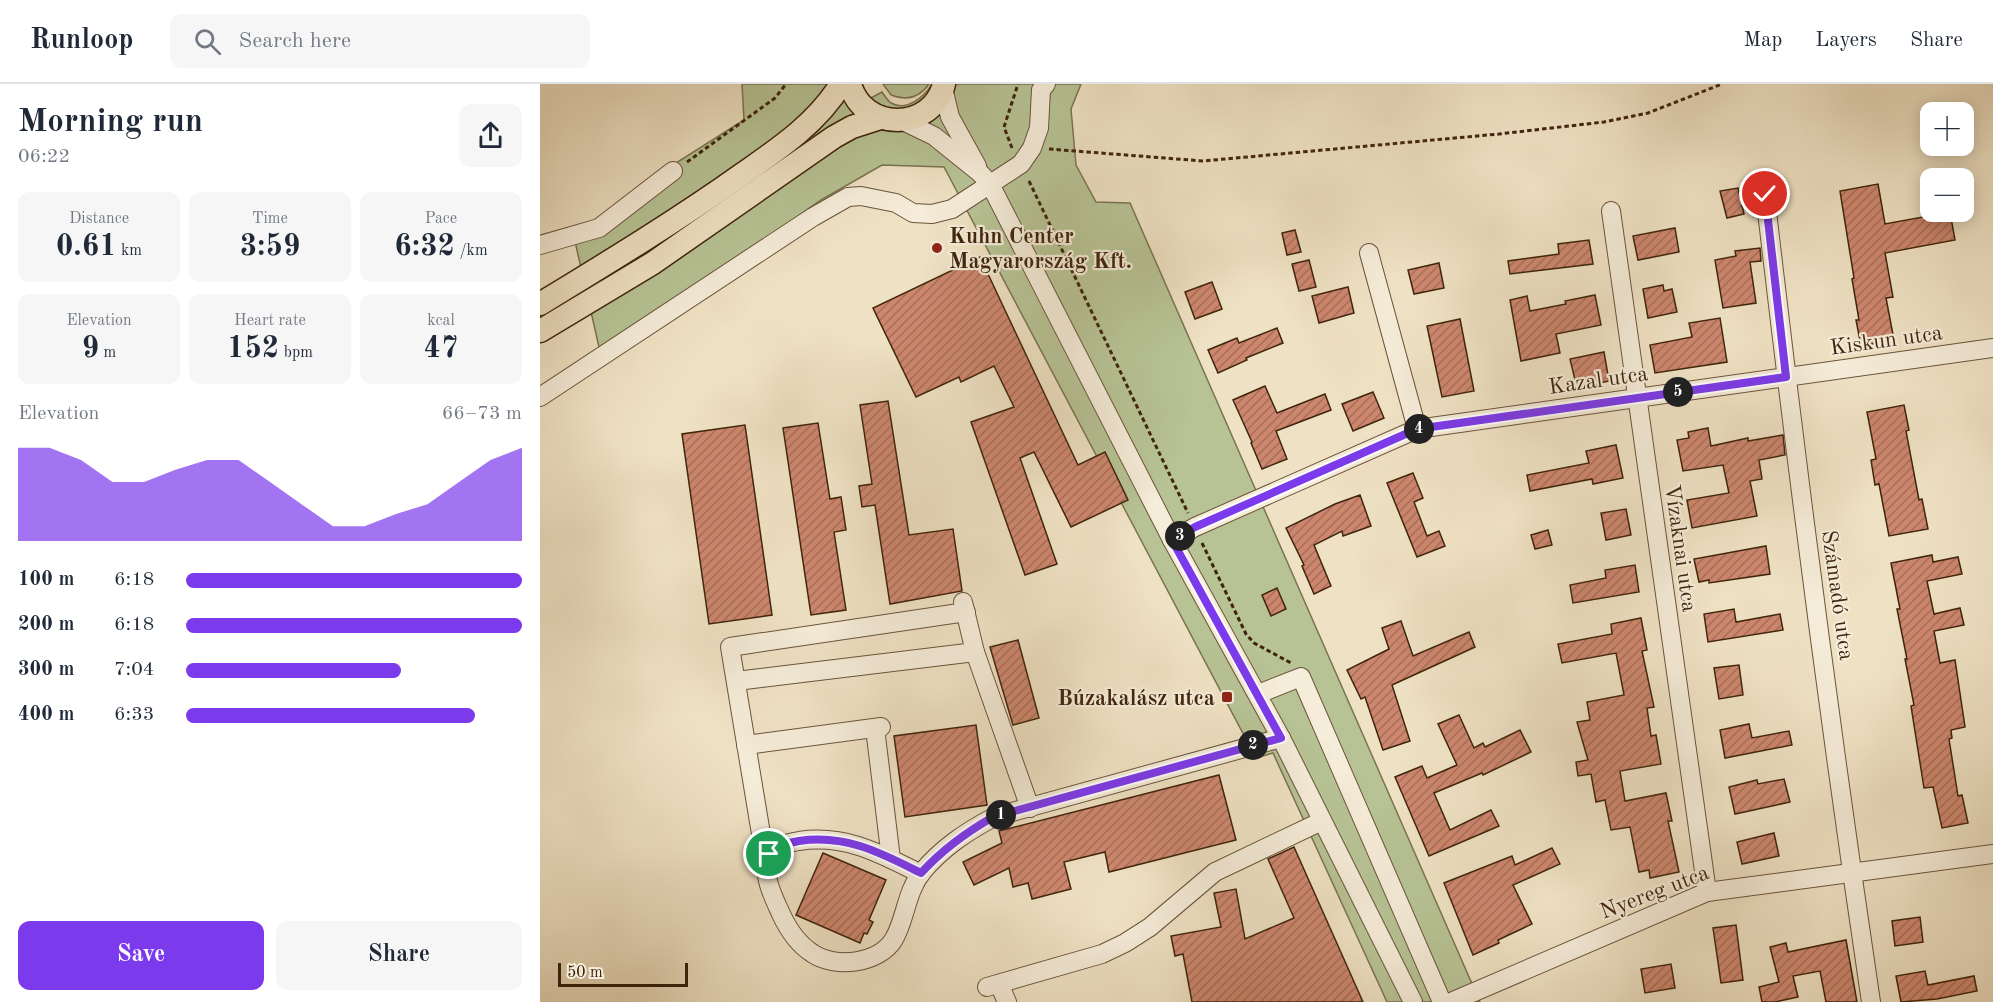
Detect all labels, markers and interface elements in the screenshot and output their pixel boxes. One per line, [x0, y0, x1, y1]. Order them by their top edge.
search box [170, 14, 590, 68]
icon: search [191, 25, 224, 58]
text: Runloop [30, 27, 134, 55]
text: Search here [239, 30, 351, 52]
text: Map [1743, 30, 1782, 51]
text: Layers [1815, 30, 1877, 51]
text: Share [1910, 30, 1963, 51]
map controls [1920, 102, 1974, 222]
button: + [1920, 102, 1974, 156]
button: share [459, 104, 522, 167]
text: Morning run [18, 106, 203, 139]
text: 06:22 [18, 147, 70, 167]
pin [1739, 168, 1790, 219]
button: − [1920, 168, 1974, 222]
icon: check [1748, 177, 1781, 210]
text: Distance [69, 211, 129, 227]
text: Time [252, 211, 288, 227]
text: Pace [425, 211, 457, 227]
place label: Kuhn Center Magyarország Kft. [949, 226, 1132, 273]
text: 0.61 [56, 232, 117, 262]
text: 3:59 [240, 232, 300, 262]
text: 6:32 [394, 232, 455, 262]
marker: Kuhn Center Magyarország Kft. [930, 241, 944, 255]
text: km [117, 243, 142, 259]
text: /km [455, 243, 488, 259]
text: Elevation [66, 313, 132, 329]
text: Heart rate [234, 313, 306, 329]
text: kcal [427, 313, 455, 329]
street label: Kiskun utca [1829, 322, 1944, 360]
text: 9 [82, 334, 99, 364]
text: 152 [227, 334, 279, 364]
text: 47 [424, 334, 458, 364]
text: m [99, 345, 116, 361]
text: bpm [279, 345, 313, 361]
street label: Kazal utca [1547, 363, 1649, 399]
pin: 5 [1663, 377, 1693, 407]
text: 5 [1673, 384, 1683, 400]
text: Elevation [18, 404, 99, 424]
text: 66–73 m [442, 404, 522, 424]
pin: 4 [1404, 414, 1434, 444]
text: 4 [1414, 421, 1424, 437]
street label: Vízaknai utca [1660, 483, 1700, 614]
pin: 3 [1165, 521, 1195, 551]
text: 3 [1175, 528, 1185, 544]
street label: Számadó utca [1817, 529, 1857, 662]
text: 100 m [18, 570, 74, 590]
text: 6:18 [114, 570, 154, 590]
text: 200 m [18, 615, 74, 635]
text: 6:18 [114, 615, 154, 635]
text: 300 m [18, 660, 74, 680]
text: 7:04 [114, 660, 154, 680]
place label: Búzakalász utca [1057, 688, 1215, 710]
marker: Búzakalász utca [1220, 690, 1234, 704]
text: 400 m [18, 705, 74, 725]
text: 6:33 [114, 705, 154, 725]
pin: 2 [1238, 730, 1268, 760]
text: 2 [1248, 737, 1258, 753]
pin: 1 [986, 800, 1016, 830]
text: 1 [996, 807, 1006, 823]
pin [743, 828, 794, 879]
icon: arrive [752, 837, 785, 870]
street label: Nyereg utca [1597, 862, 1712, 924]
button: Save [18, 921, 264, 990]
button: Share [276, 921, 522, 990]
scale bar [558, 960, 688, 988]
text: 50 m [567, 965, 603, 981]

